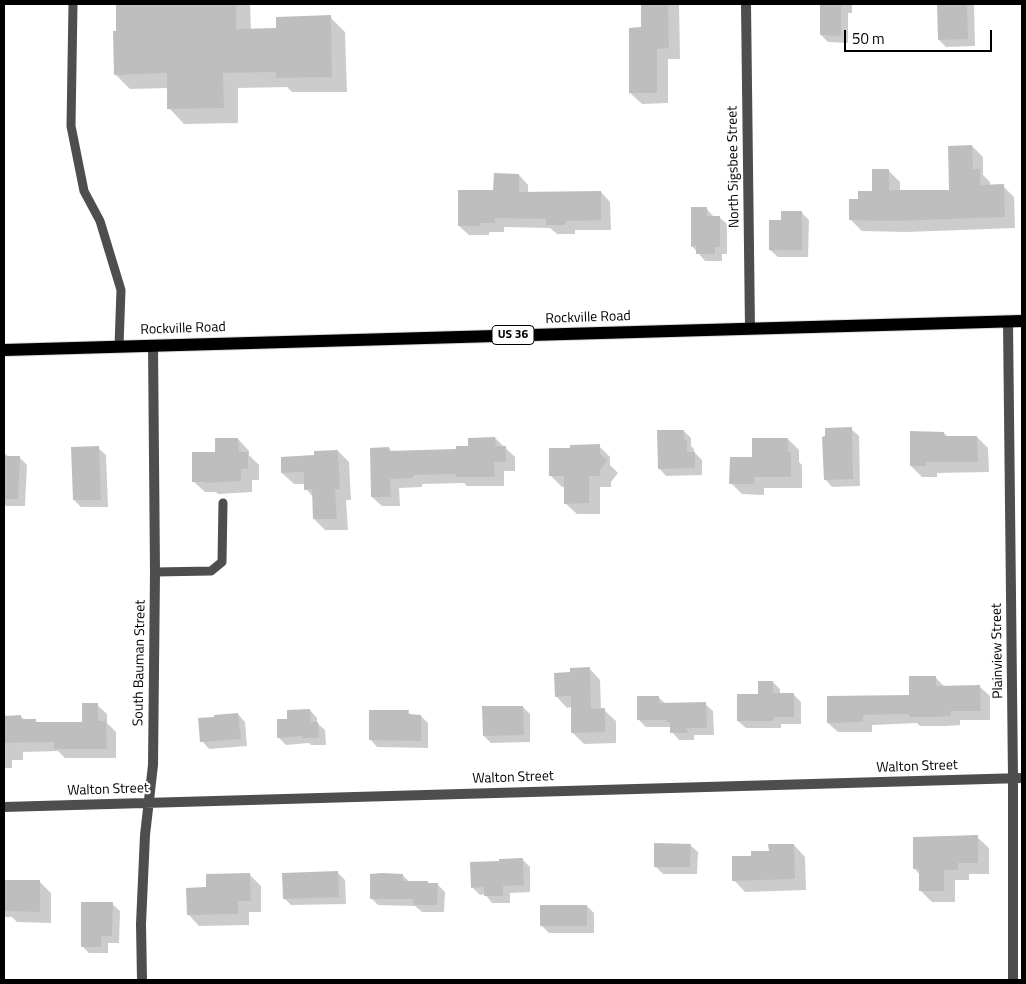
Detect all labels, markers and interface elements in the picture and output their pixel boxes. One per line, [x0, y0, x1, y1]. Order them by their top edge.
scale bar [846, 20, 994, 52]
text: 50 m [852, 27, 885, 50]
street label: North Sigsbee Street [725, 106, 743, 228]
street label: Rockville Road [545, 308, 631, 328]
street label: Rockville Road [140, 319, 226, 339]
road number: US 36 [492, 326, 534, 344]
street label: South Bauman Street [130, 600, 150, 726]
street label: Plainview Street [989, 603, 1007, 699]
street label: Walton Street [876, 757, 958, 777]
street label: Walton Street [472, 768, 554, 788]
street label: Walton Street [67, 780, 149, 800]

